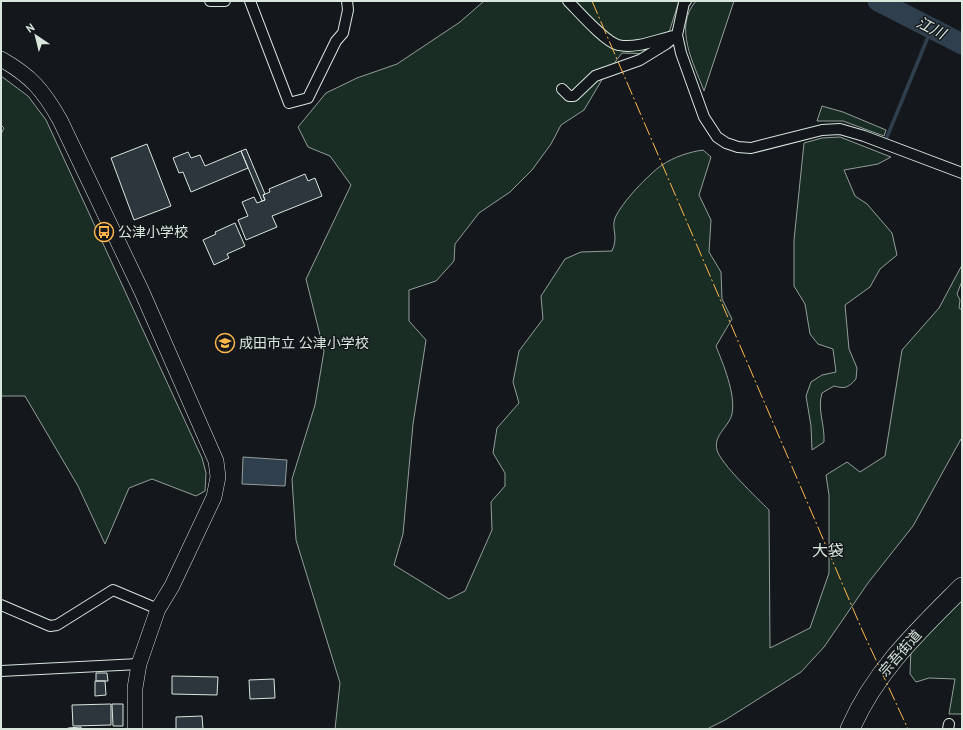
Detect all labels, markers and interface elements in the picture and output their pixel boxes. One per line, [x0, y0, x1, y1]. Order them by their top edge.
water label: 江川 [914, 12, 951, 44]
north arrow [16, 16, 56, 56]
text: N [23, 20, 37, 36]
bus stop icon: 公津小学校 [93, 221, 115, 243]
place label: 公津小学校 [118, 223, 188, 241]
school or university icon: 成田市立 公津小学校 [214, 332, 236, 354]
place label: 成田市立 公津小学校 [239, 334, 369, 352]
district label: 大袋 [812, 540, 844, 560]
street label: 宗吾街道 [875, 626, 925, 680]

